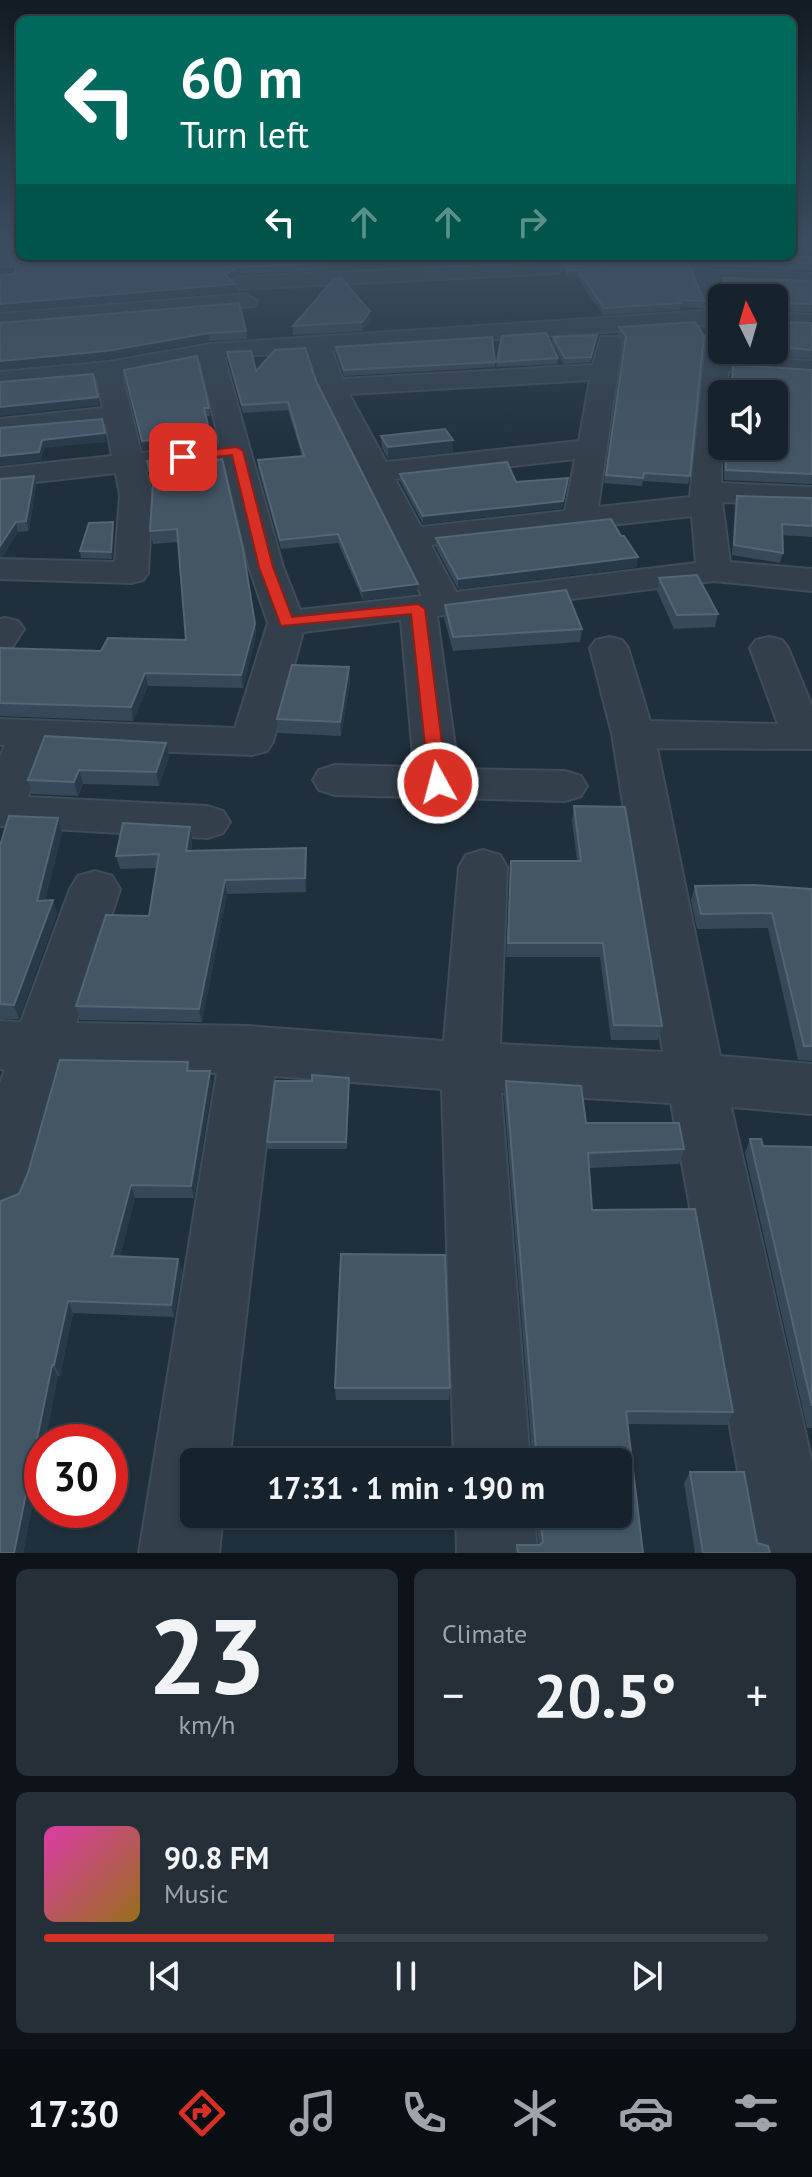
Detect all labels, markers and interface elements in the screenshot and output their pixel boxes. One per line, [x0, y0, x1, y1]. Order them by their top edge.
text: 60 m [180, 41, 303, 113]
icon: left [48, 48, 152, 152]
text: Turn left [180, 111, 309, 158]
icon: left [258, 200, 302, 244]
icon: ahead [342, 200, 386, 244]
icon: ahead [426, 200, 470, 244]
icon: right [510, 200, 554, 244]
north arrow [708, 284, 788, 364]
map controls [708, 284, 788, 460]
button: sound [708, 380, 788, 460]
pin [149, 423, 217, 491]
icon: arrive [161, 435, 205, 479]
position arrow [396, 741, 480, 825]
speed limit sign: 30 [24, 1424, 128, 1528]
text: 17:31 · 1 min · 190 m [267, 1468, 545, 1507]
text: 23 [148, 1588, 266, 1723]
text: Climate [442, 1617, 527, 1650]
text: 20.5° [533, 1656, 677, 1734]
text: − [442, 1666, 464, 1723]
text: + [746, 1666, 768, 1723]
text: km/h [179, 1708, 236, 1741]
text: 90.8 FM [164, 1838, 269, 1877]
text: Music [164, 1877, 228, 1910]
icon: previous [143, 1954, 187, 1998]
icon: pause [384, 1954, 428, 1998]
icon: next [625, 1954, 669, 1998]
icon: directions [174, 2085, 230, 2141]
icon: music [285, 2085, 341, 2141]
icon: phone [396, 2085, 452, 2141]
icon: climate [507, 2085, 563, 2141]
icon: car [618, 2085, 674, 2141]
icon: filters [728, 2085, 784, 2141]
text: 17:30 [27, 2090, 119, 2137]

